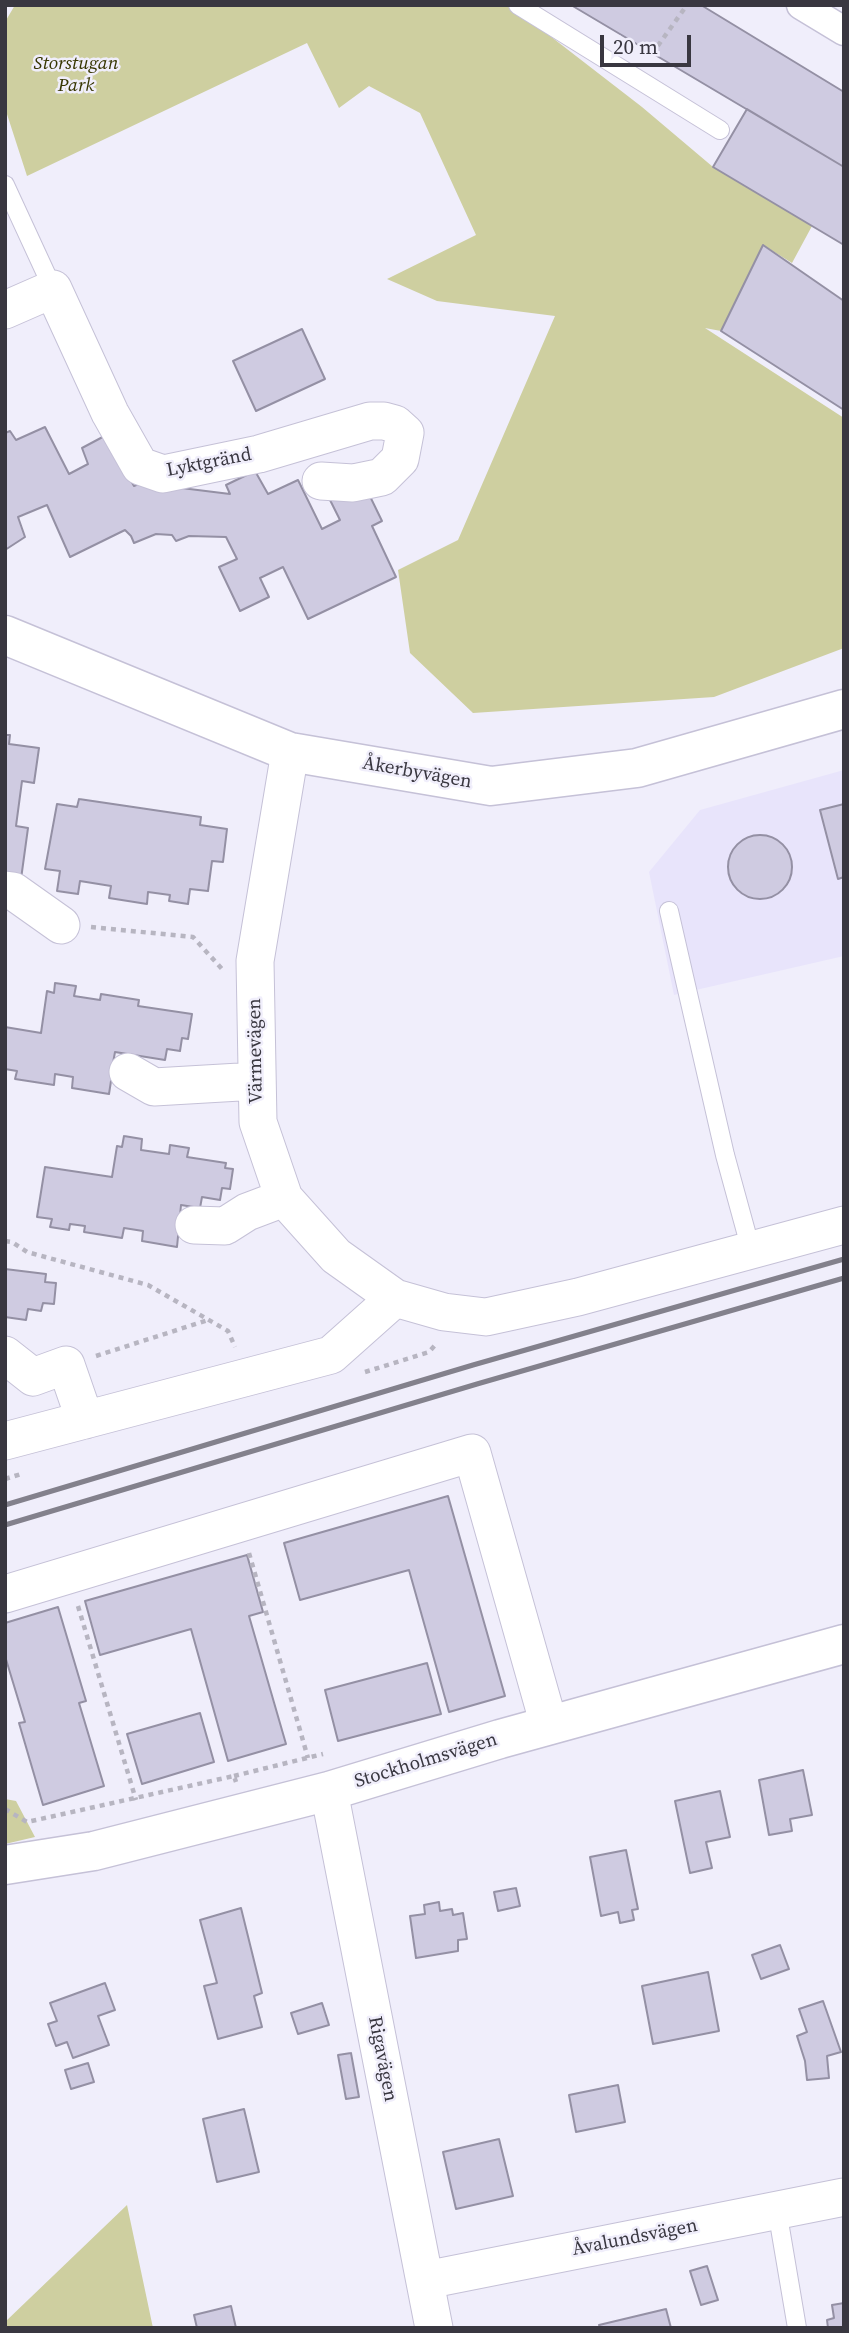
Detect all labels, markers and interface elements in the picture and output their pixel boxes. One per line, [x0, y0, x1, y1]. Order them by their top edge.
scale bar [604, 21, 695, 65]
text: 20 m [613, 32, 658, 61]
park label: Storstugan Park [34, 53, 118, 97]
street label: Lyktgränd [165, 444, 253, 482]
street label: Åkerbyvägen [361, 752, 473, 794]
street label: Värmevägen [244, 998, 268, 1104]
street label: Stockholmsvägen [352, 1728, 500, 1794]
street label: Rigavägen [363, 2014, 401, 2104]
street label: Åvalundsvägen [570, 2215, 700, 2261]

